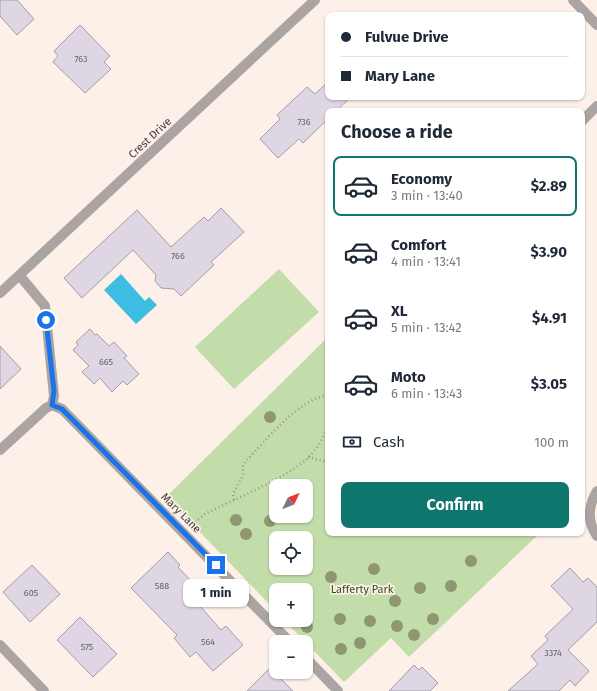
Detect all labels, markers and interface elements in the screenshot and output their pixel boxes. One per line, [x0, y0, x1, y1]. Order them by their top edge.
text: Fulvue Drive [365, 28, 449, 46]
house number: 763 [75, 54, 88, 64]
text: Mary Lane [365, 67, 435, 85]
street label: Crest Drive [126, 115, 174, 161]
house number: 736 [297, 117, 311, 127]
text: Choose a ride [341, 121, 453, 143]
icon: car [343, 168, 379, 204]
text: Economy [391, 170, 452, 188]
text: $2.89 [531, 177, 567, 195]
text: 3 min · 13:40 [391, 188, 463, 203]
icon: car [343, 234, 379, 270]
text: Comfort [391, 236, 447, 254]
text: $3.90 [531, 243, 567, 261]
house number: 766 [171, 251, 185, 261]
text: 4 min · 13:41 [391, 254, 461, 269]
icon: car [343, 300, 379, 336]
text: XL [391, 302, 407, 320]
text: $4.91 [532, 309, 567, 327]
route start [37, 311, 55, 329]
text: 5 min · 13:42 [391, 320, 462, 335]
house number: 665 [99, 357, 114, 367]
icon: car [343, 366, 379, 402]
text: Moto [391, 368, 426, 386]
text: $3.05 [531, 375, 567, 393]
text: 6 min · 13:43 [391, 386, 462, 401]
icon: cash [341, 431, 363, 453]
text: Cash [373, 433, 405, 451]
text: 100 m [534, 435, 569, 450]
north arrow [269, 479, 313, 523]
map controls [269, 479, 313, 679]
button: Confirm [341, 482, 569, 528]
street label: Mary Lane [158, 490, 204, 536]
button: locate [269, 531, 313, 575]
route end [207, 556, 225, 574]
callout: 1 min [183, 579, 249, 607]
house number: 588 [155, 581, 169, 591]
button: + [269, 583, 313, 627]
park label: Lafferty Park [331, 583, 394, 596]
text: 1 min [200, 585, 232, 600]
house number: 605 [24, 588, 39, 598]
button: − [269, 635, 313, 679]
house number: 564 [201, 637, 215, 647]
house number: 575 [81, 642, 94, 652]
house number: 3374 [544, 648, 562, 658]

